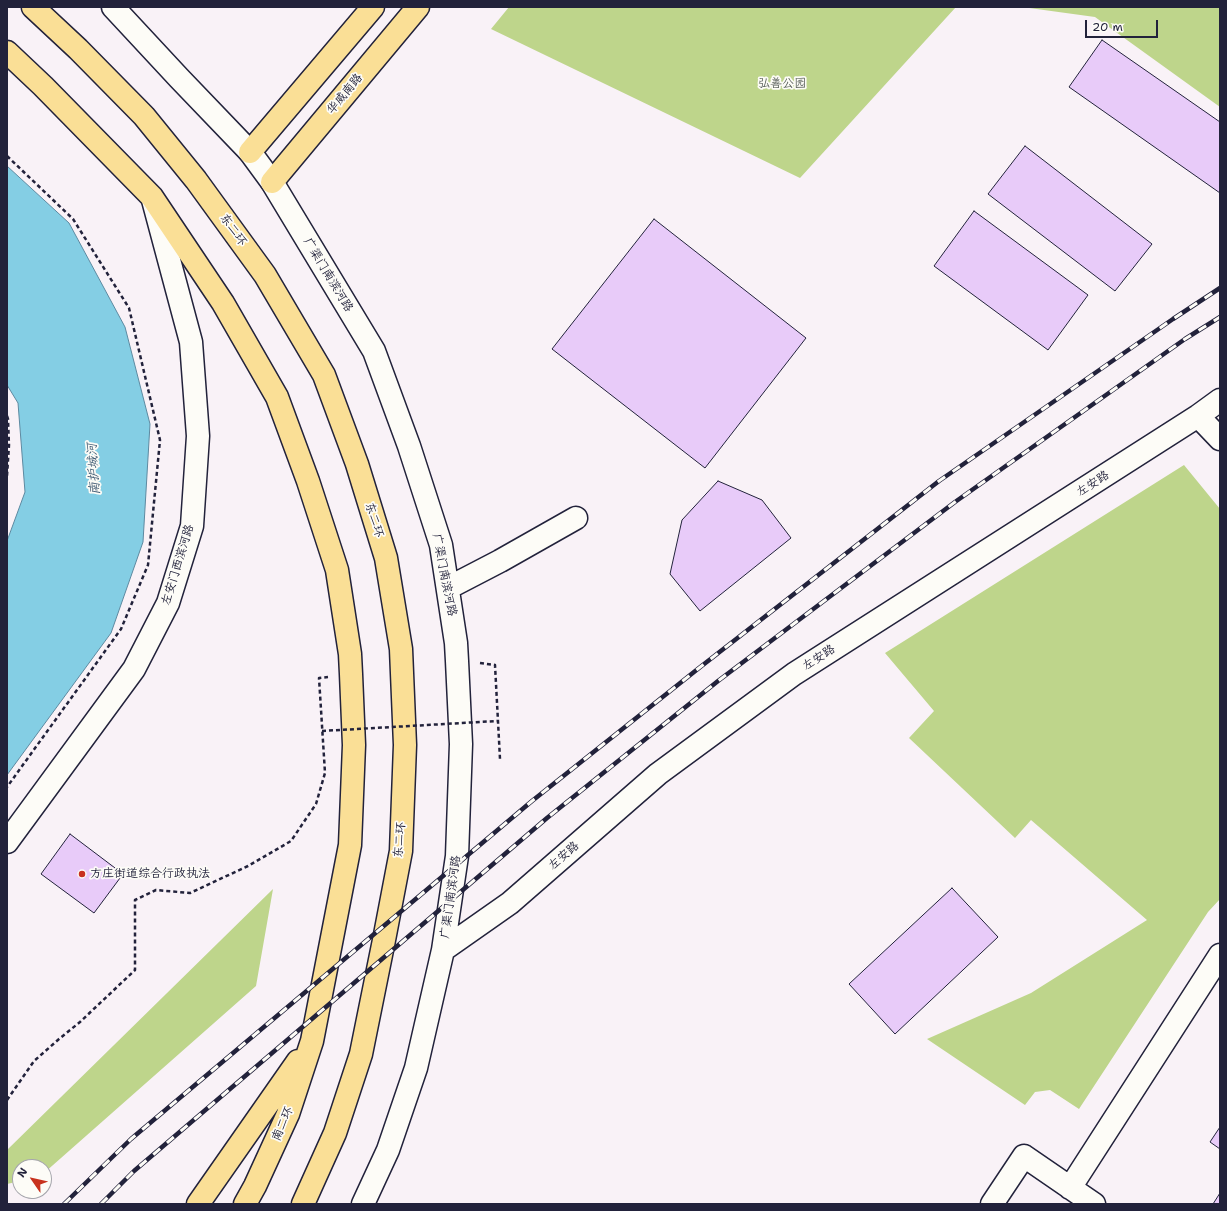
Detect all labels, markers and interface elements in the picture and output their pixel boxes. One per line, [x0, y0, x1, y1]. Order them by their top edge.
scale bar [1087, 12, 1160, 38]
text: 20 m [1092, 19, 1123, 35]
street label: 华威南路 [324, 71, 366, 117]
park label: 弘善公园 [758, 77, 806, 91]
street label: 东二环 [217, 211, 249, 249]
street label: 广渠门南滨河路 [300, 235, 356, 315]
water label: 南护城河 [84, 443, 104, 495]
street label: 左安路 [1074, 468, 1112, 500]
street label: 东二环 [362, 501, 386, 539]
street label: 左安门西滨河路 [159, 523, 197, 607]
street label: 广渠门南滨河路 [429, 532, 459, 618]
street label: 左安路 [800, 642, 838, 674]
street label: 东二环 [391, 821, 409, 859]
street label: 左安路 [546, 839, 582, 873]
street label: 广渠门南滨河路 [438, 854, 464, 940]
place label: 方庄街道综合行政执法 [90, 867, 210, 881]
marker: 方庄街道综合行政执法 [77, 869, 87, 879]
street label: 南二环 [269, 1105, 297, 1143]
north arrow [12, 1159, 52, 1199]
text: N [14, 1165, 31, 1180]

